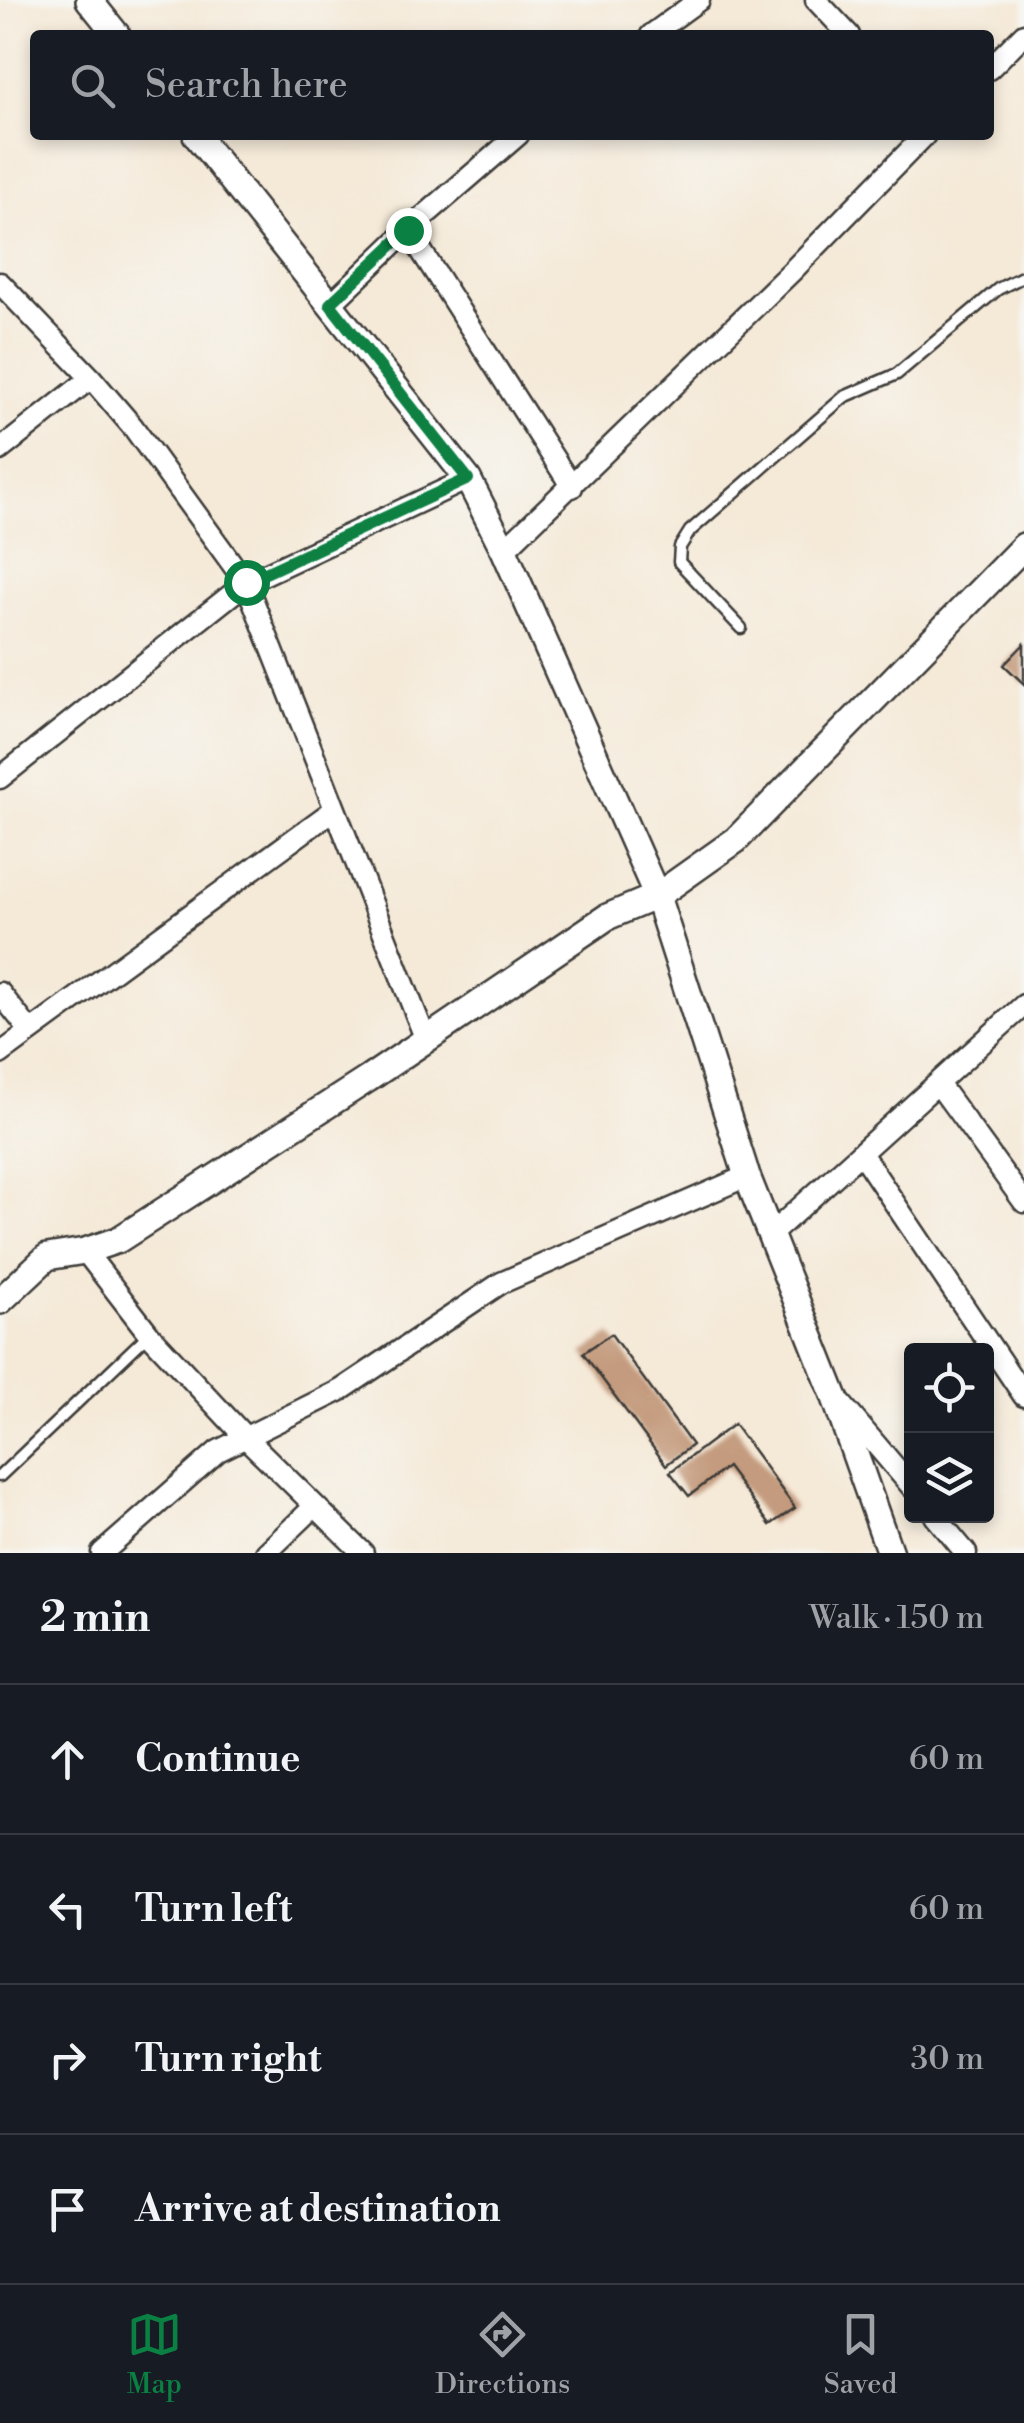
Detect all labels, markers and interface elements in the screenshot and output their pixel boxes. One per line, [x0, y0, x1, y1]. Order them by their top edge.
search box [30, 30, 994, 140]
icon: search [65, 58, 120, 113]
text: Search here [145, 62, 348, 109]
route end [386, 208, 432, 254]
route start [224, 560, 270, 606]
map controls [904, 1343, 994, 1523]
button: locate [904, 1343, 994, 1433]
button: layers [904, 1433, 994, 1523]
text: 2 min [40, 1592, 150, 1645]
text: Walk · 150 m [809, 1598, 984, 1638]
icon: ahead [40, 1732, 95, 1787]
text: Continue [135, 1736, 300, 1783]
text: 60 m [909, 1739, 984, 1779]
icon: left [40, 1882, 95, 1937]
text: Turn left [135, 1886, 292, 1933]
text: 60 m [909, 1889, 984, 1929]
icon: right [40, 2032, 95, 2087]
text: Turn right [135, 2036, 321, 2083]
text: 30 m [910, 2039, 984, 2079]
icon: arrive [40, 2182, 95, 2237]
text: Arrive at destination [135, 2186, 501, 2233]
tab: Map [127, 2307, 182, 2402]
tab: Directions [435, 2307, 570, 2402]
tab: Saved [824, 2307, 897, 2402]

